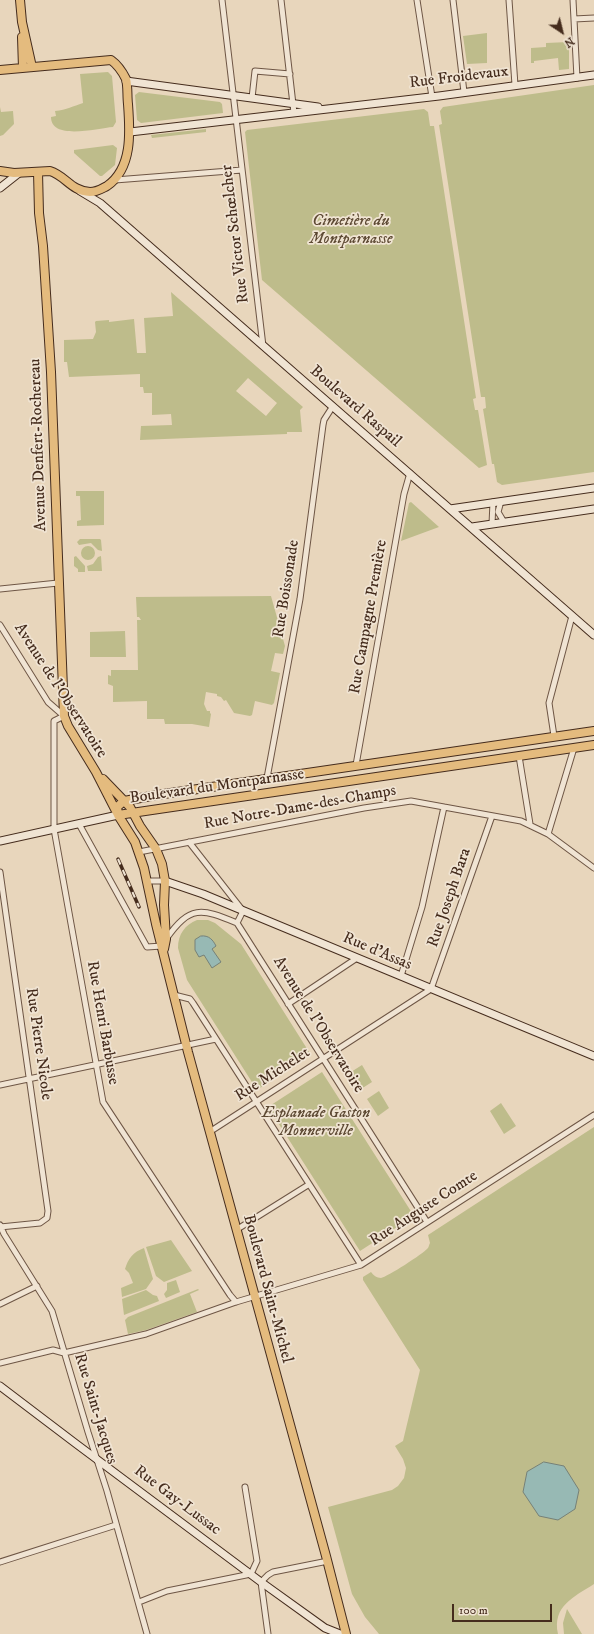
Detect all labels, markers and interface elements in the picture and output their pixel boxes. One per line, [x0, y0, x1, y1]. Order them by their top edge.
north arrow [542, 12, 582, 52]
text: N [561, 34, 577, 50]
street label: Rue Froidevaux [409, 62, 509, 94]
street label: Rue Victor Schœlcher [218, 164, 254, 304]
park label: Cimetière du Montparnasse [310, 212, 392, 250]
street label: Avenue Denfert-Rochereau [26, 358, 52, 532]
street label: Boulevard Raspail [305, 362, 405, 452]
street label: Rue Campagne Première [346, 538, 392, 696]
street label: Rue Boissonade [270, 539, 304, 639]
street label: Avenue de l'Observatoire [9, 620, 111, 762]
street label: Boulevard du Montparnasse [128, 765, 306, 809]
street label: Rue Notre-Dame-des-Champs [202, 782, 398, 834]
street label: Rue Joseph Bara [424, 846, 476, 950]
street label: Rue d'Assas [340, 929, 414, 975]
street label: Avenue de l'Observatoire [268, 953, 368, 1097]
street label: Rue Henri Barbusse [82, 960, 122, 1086]
street label: Rue Pierre Nicole [21, 987, 55, 1101]
street label: Rue Michelet [232, 1044, 314, 1106]
park label: Esplanade Gaston Monnerville [262, 1104, 370, 1142]
street label: Rue Auguste Comte [367, 1167, 481, 1251]
street label: Boulevard Saint-Michel [238, 1213, 296, 1365]
street label: Rue Saint-Jacques [69, 1351, 121, 1467]
street label: Rue Gay-Lussac [130, 1462, 224, 1540]
scale bar [454, 1596, 554, 1622]
text: 100 m [459, 1603, 488, 1618]

